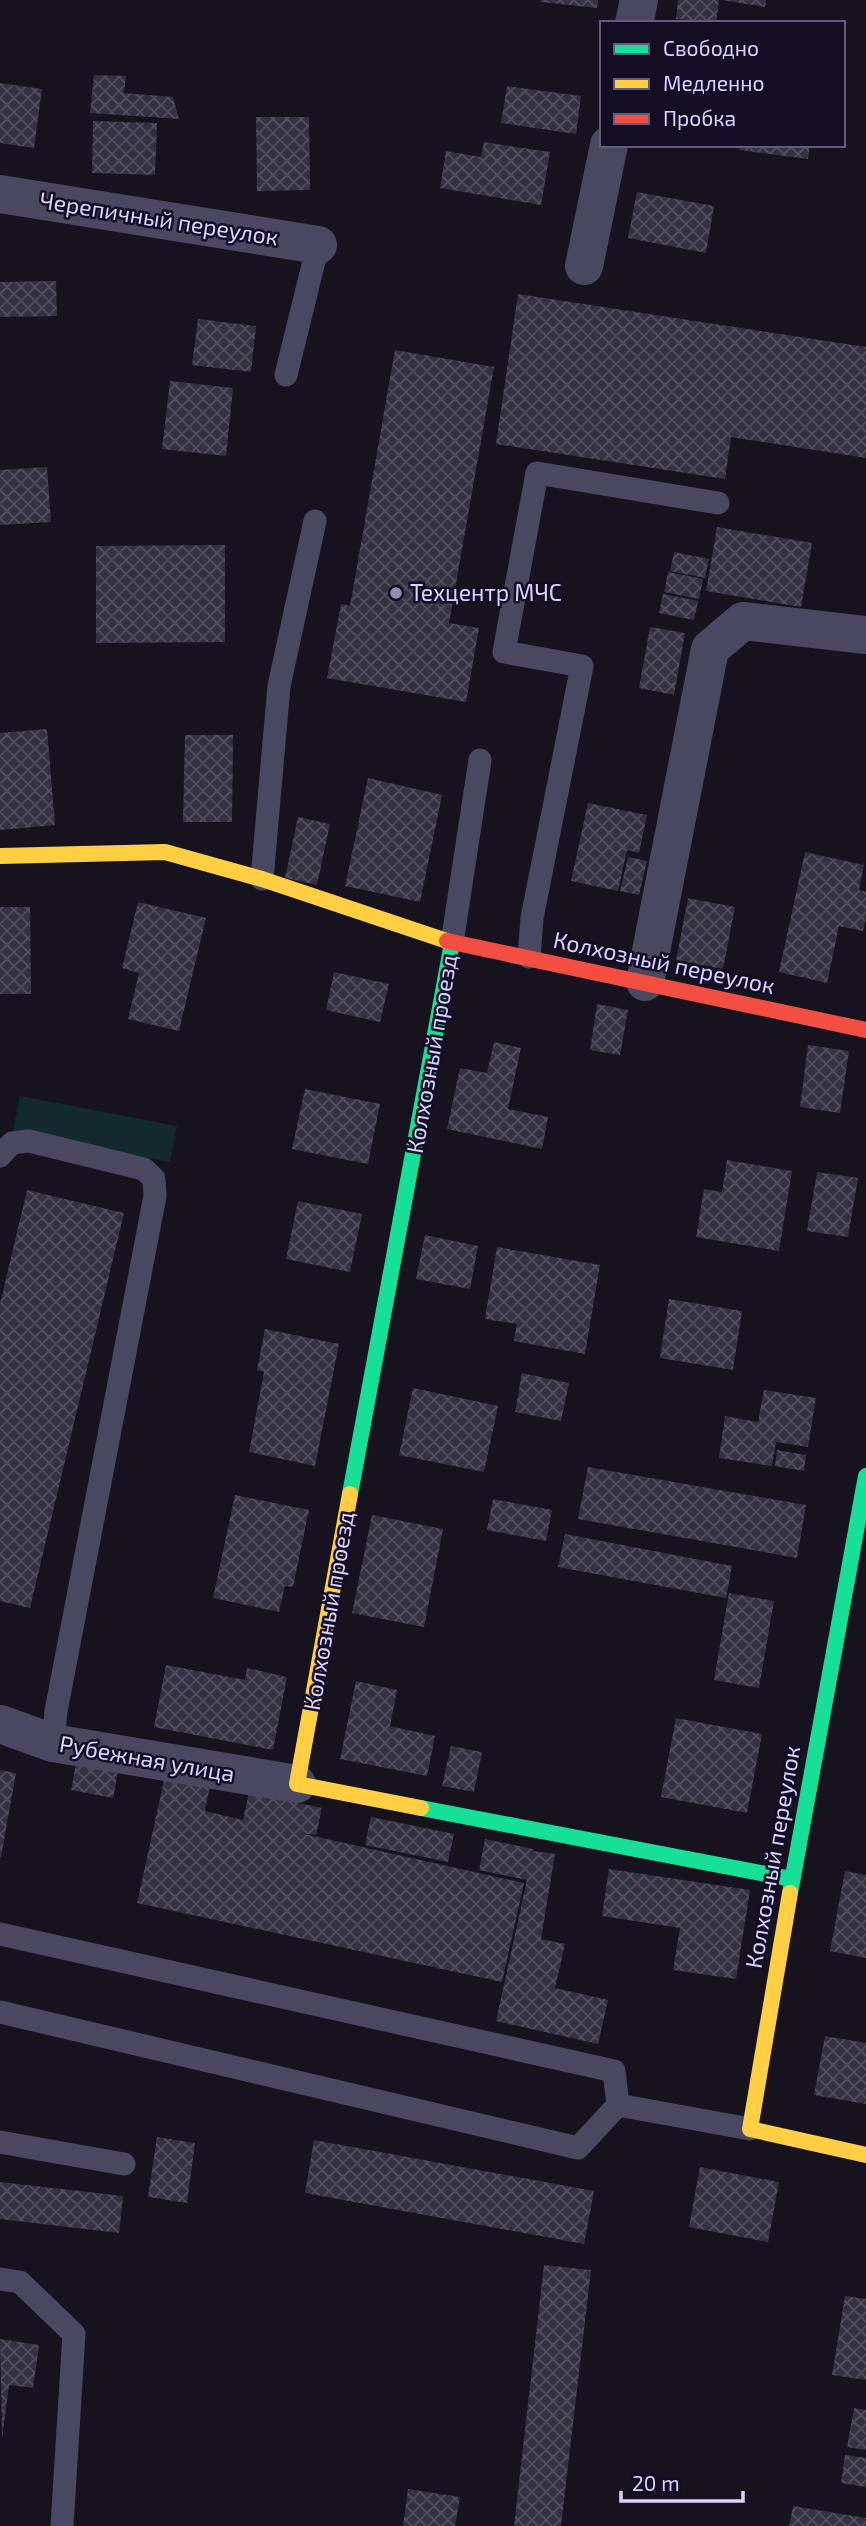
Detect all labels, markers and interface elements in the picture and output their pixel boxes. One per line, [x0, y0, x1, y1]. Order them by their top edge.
legend [600, 21, 845, 147]
text: Свободно [663, 35, 759, 60]
text: Медленно [663, 70, 765, 95]
text: Пробка [663, 105, 736, 130]
street label: Черепичный переулок [38, 185, 281, 252]
place label: Техцентр МЧС [410, 578, 562, 606]
marker: Техцентр МЧС [388, 585, 404, 601]
street label: Колхозный переулок [551, 925, 778, 1000]
street label: Колхозный проезд [400, 952, 462, 1155]
street label: Колхозный проезд [297, 1509, 359, 1712]
street label: Рубежная улица [57, 1729, 237, 1788]
street label: Колхозный переулок [739, 1743, 806, 1971]
scale bar [621, 2460, 744, 2504]
text: 20 m [632, 2470, 680, 2495]

